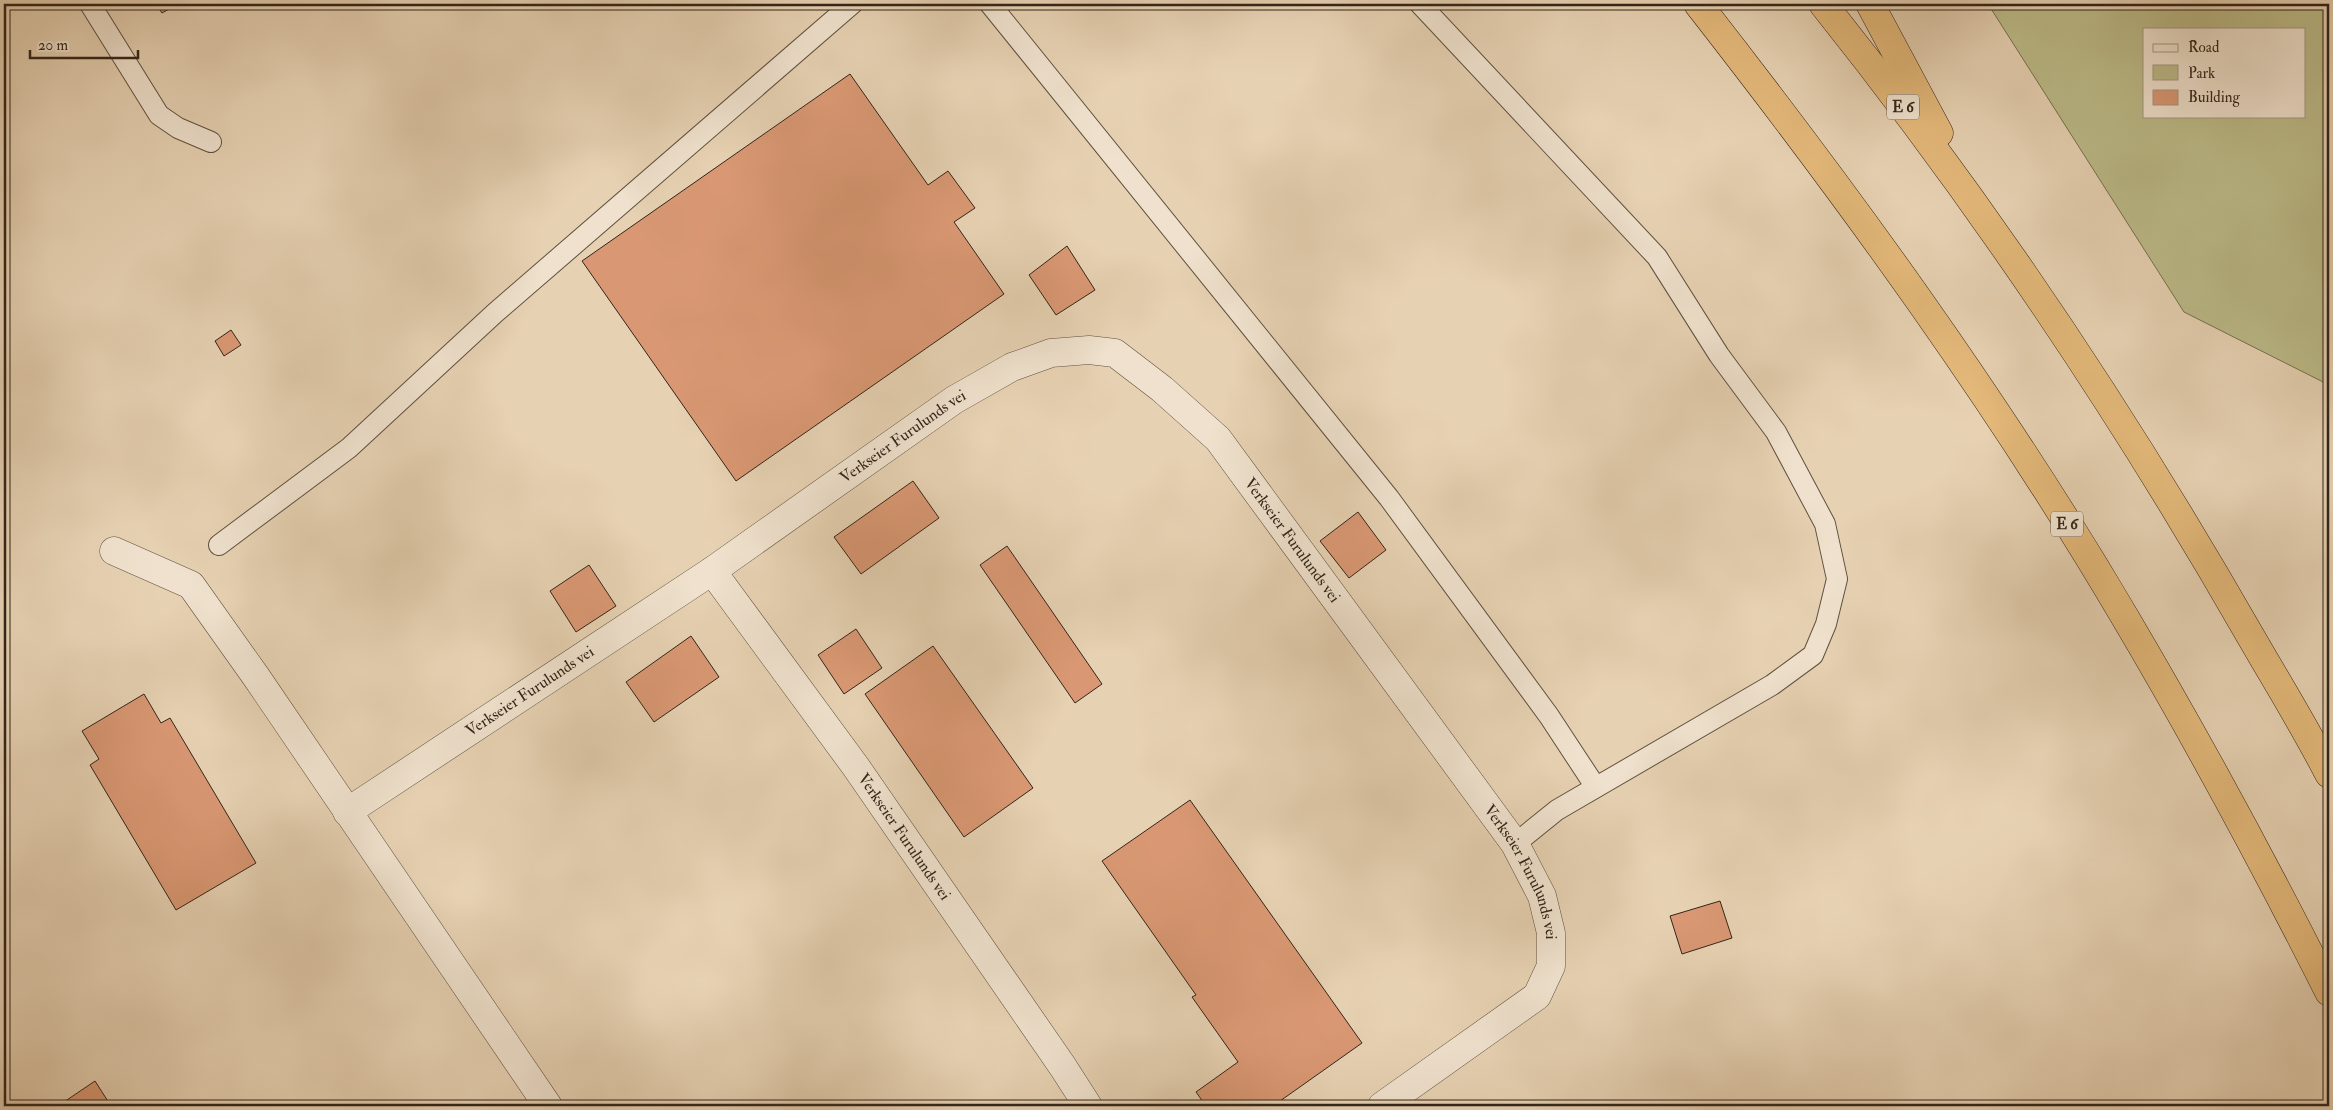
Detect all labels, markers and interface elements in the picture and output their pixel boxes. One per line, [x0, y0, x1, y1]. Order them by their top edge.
scale bar [30, 28, 138, 60]
legend [2143, 28, 2306, 118]
text: 20 m [38, 36, 68, 55]
text: Road [2188, 38, 2220, 57]
text: Park [2188, 64, 2215, 83]
text: Building [2188, 88, 2240, 107]
road number: E 6 [1887, 94, 1919, 120]
street label: Verkseier Furulunds vei [836, 385, 970, 488]
street label: Verkseier Furulunds vei [1240, 474, 1345, 607]
road number: E 6 [2051, 512, 2083, 536]
street label: Verkseier Furulunds vei [462, 642, 598, 741]
street label: Verkseier Furulunds vei [853, 769, 955, 904]
street label: Verkseier Furulunds vei [1479, 801, 1561, 940]

